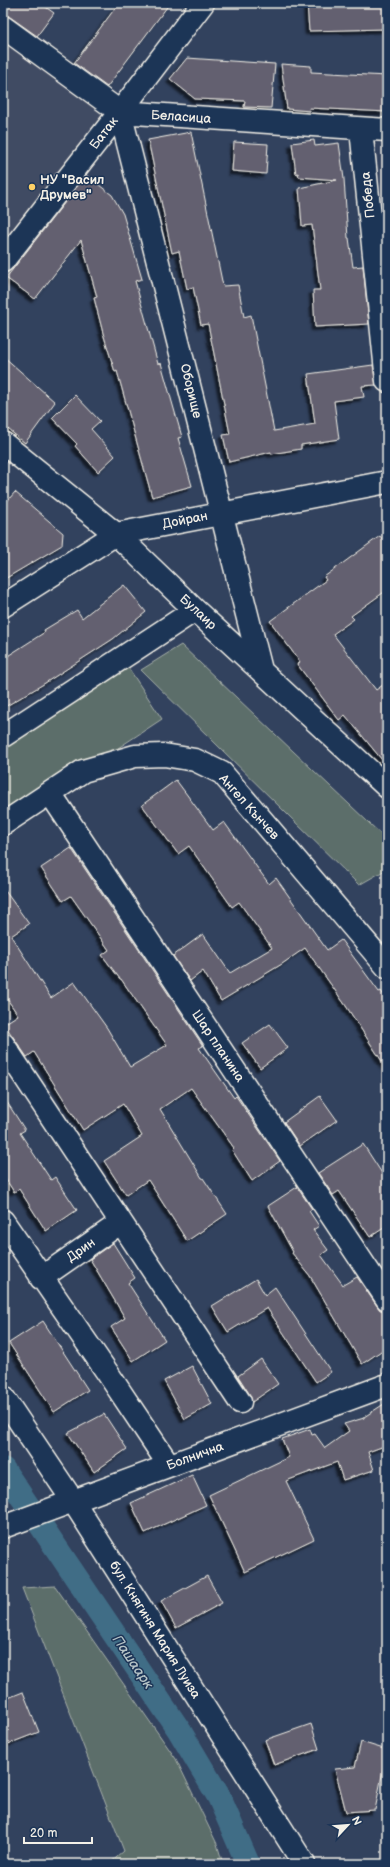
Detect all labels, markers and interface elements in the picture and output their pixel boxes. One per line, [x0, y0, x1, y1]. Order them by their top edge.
street label: Беласица [150, 107, 212, 127]
street label: Батак [86, 113, 122, 153]
street label: Победа [358, 171, 378, 219]
place label: НУ "Васил Друмев" [40, 172, 104, 203]
marker: НУ "Васил Друмев" [27, 182, 37, 192]
street label: Оборище [176, 362, 206, 420]
street label: Дойран [161, 508, 209, 532]
street label: Булаир [176, 591, 220, 634]
street label: Ангел Кънчев [215, 770, 283, 843]
street label: Шар планина [188, 1007, 248, 1085]
street label: Дрин [64, 1235, 98, 1265]
street label: Болнична [164, 1438, 226, 1474]
street label: бул. Княгиня Мария Луиза [106, 1558, 204, 1702]
water label: Пашаарк [109, 1632, 158, 1693]
north arrow [328, 1805, 368, 1845]
text: N [349, 1814, 364, 1827]
scale bar [24, 1819, 92, 1845]
text: 20 m [30, 1826, 57, 1841]

